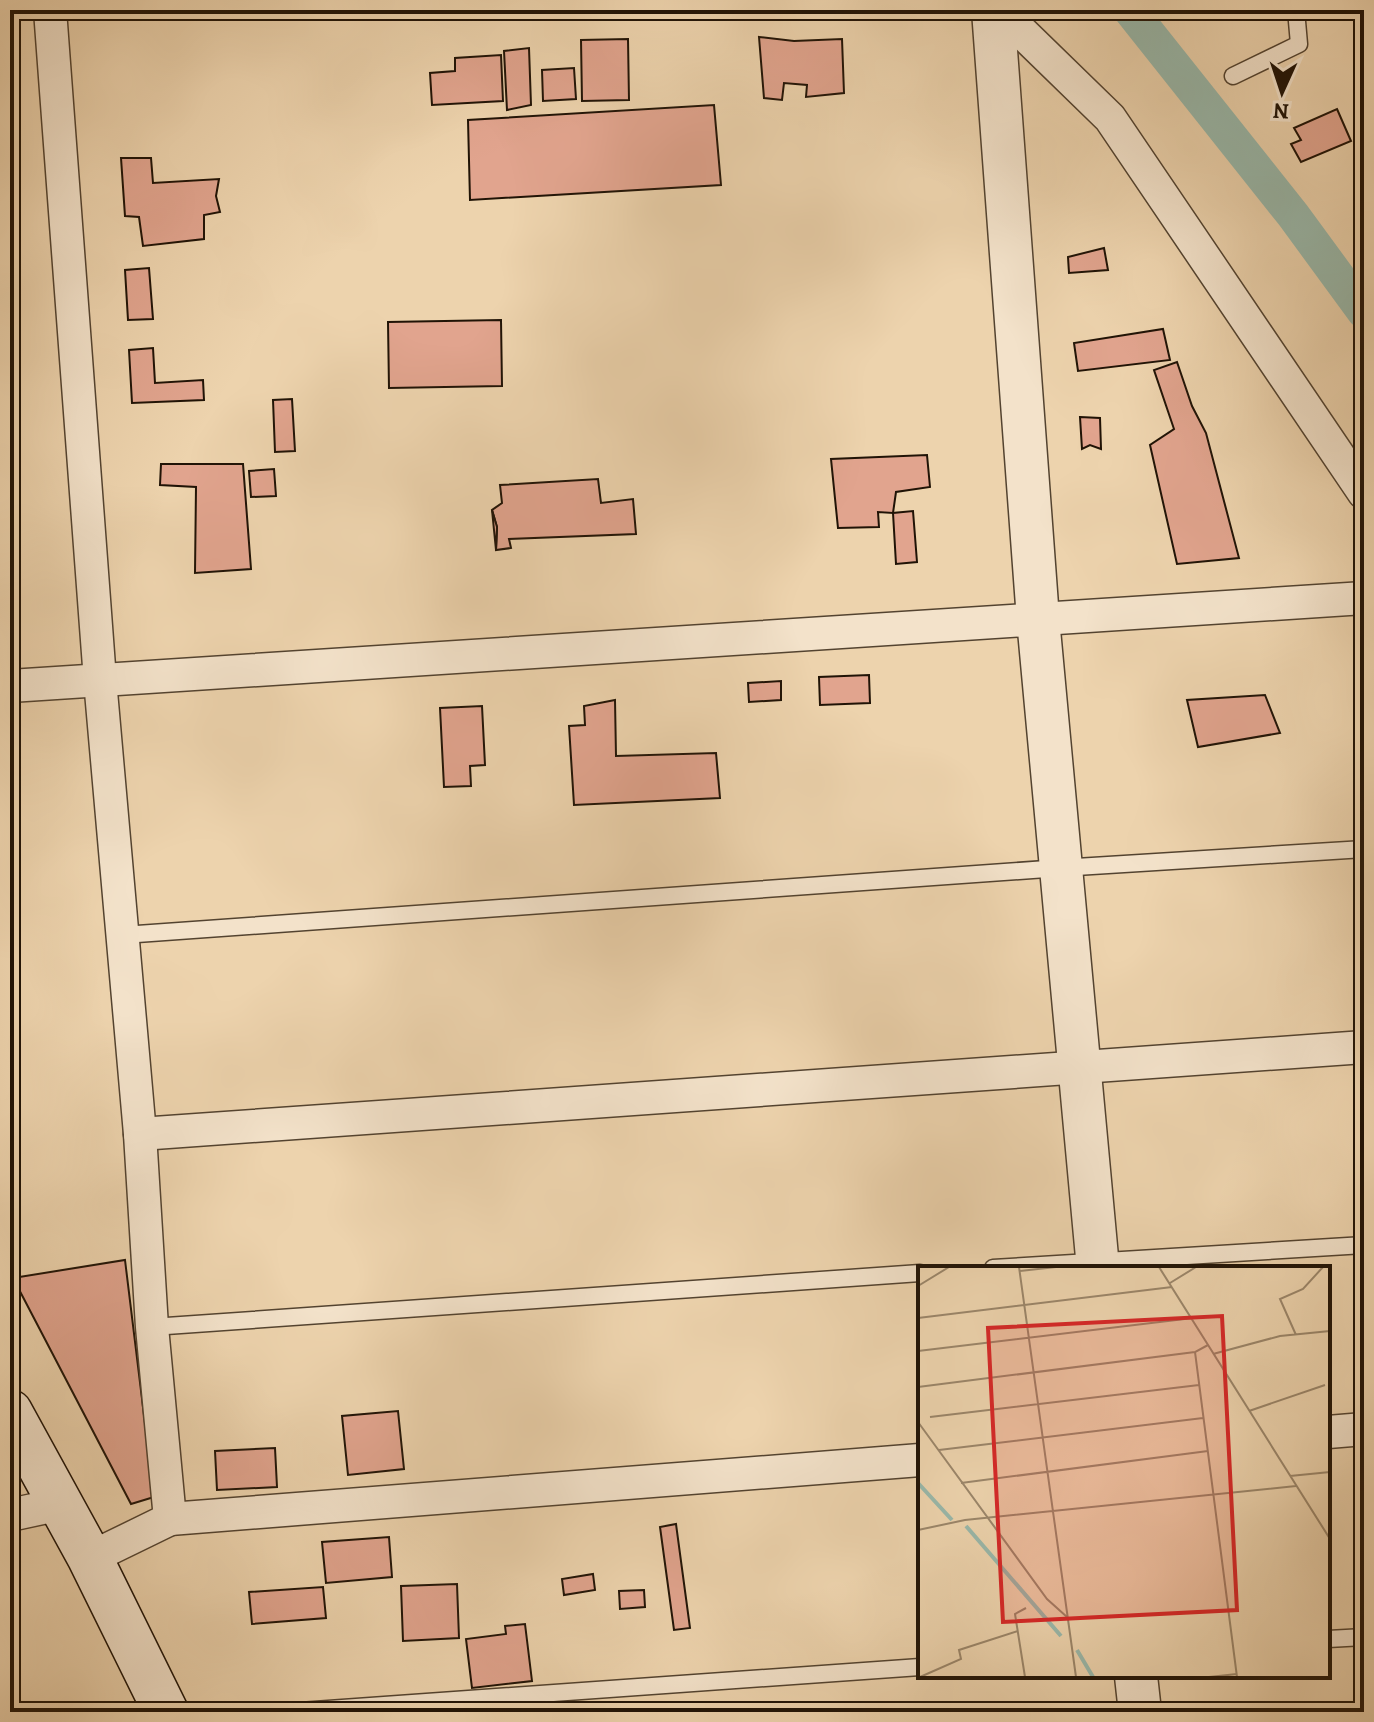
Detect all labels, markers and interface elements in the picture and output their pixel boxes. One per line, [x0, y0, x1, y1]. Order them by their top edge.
north arrow [1242, 52, 1322, 132]
text: N [1272, 96, 1290, 126]
inset map [918, 1266, 1330, 1678]

